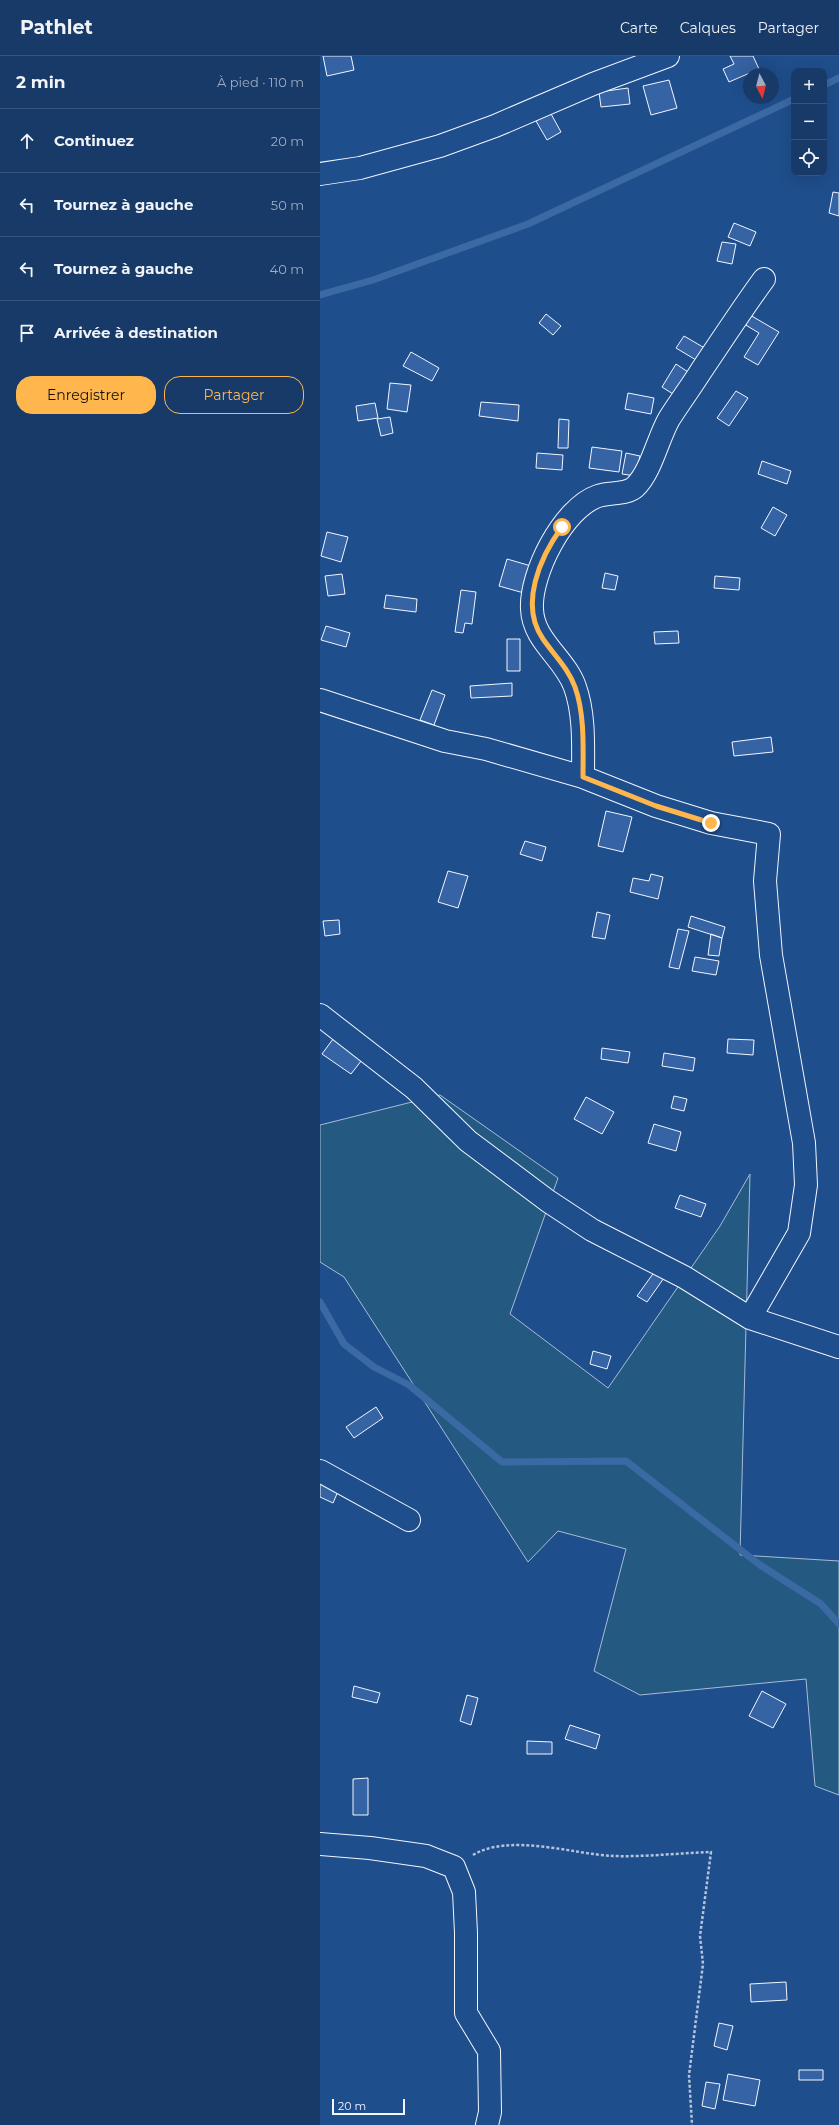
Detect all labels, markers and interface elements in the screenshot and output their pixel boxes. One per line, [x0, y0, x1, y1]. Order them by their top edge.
text: Pathlet [20, 16, 93, 39]
text: Carte [620, 19, 658, 37]
text: Calques [680, 19, 736, 37]
text: Partager [758, 19, 819, 37]
north arrow [743, 68, 779, 104]
map controls [791, 68, 827, 176]
button: + [791, 68, 827, 104]
text: 2 min [16, 72, 66, 92]
text: À pied · 110 m [217, 74, 304, 90]
button: − [791, 104, 827, 140]
icon: ahead [16, 130, 38, 152]
text: Continuez [54, 131, 134, 150]
text: 20 m [271, 133, 304, 149]
button: locate [791, 140, 827, 176]
icon: left [16, 194, 38, 216]
text: Tournez à gauche [54, 195, 193, 214]
text: 50 m [271, 197, 304, 213]
icon: left [16, 258, 38, 280]
text: Tournez à gauche [54, 259, 193, 278]
text: 40 m [270, 261, 304, 277]
icon: arrive [16, 322, 38, 344]
text: Arrivée à destination [54, 323, 218, 342]
button: Enregistrer [16, 376, 156, 414]
button: Partager [164, 376, 304, 414]
route start [553, 518, 571, 536]
route end [702, 814, 720, 832]
scale bar [332, 2097, 405, 2116]
text: 20 m [338, 2099, 366, 2113]

